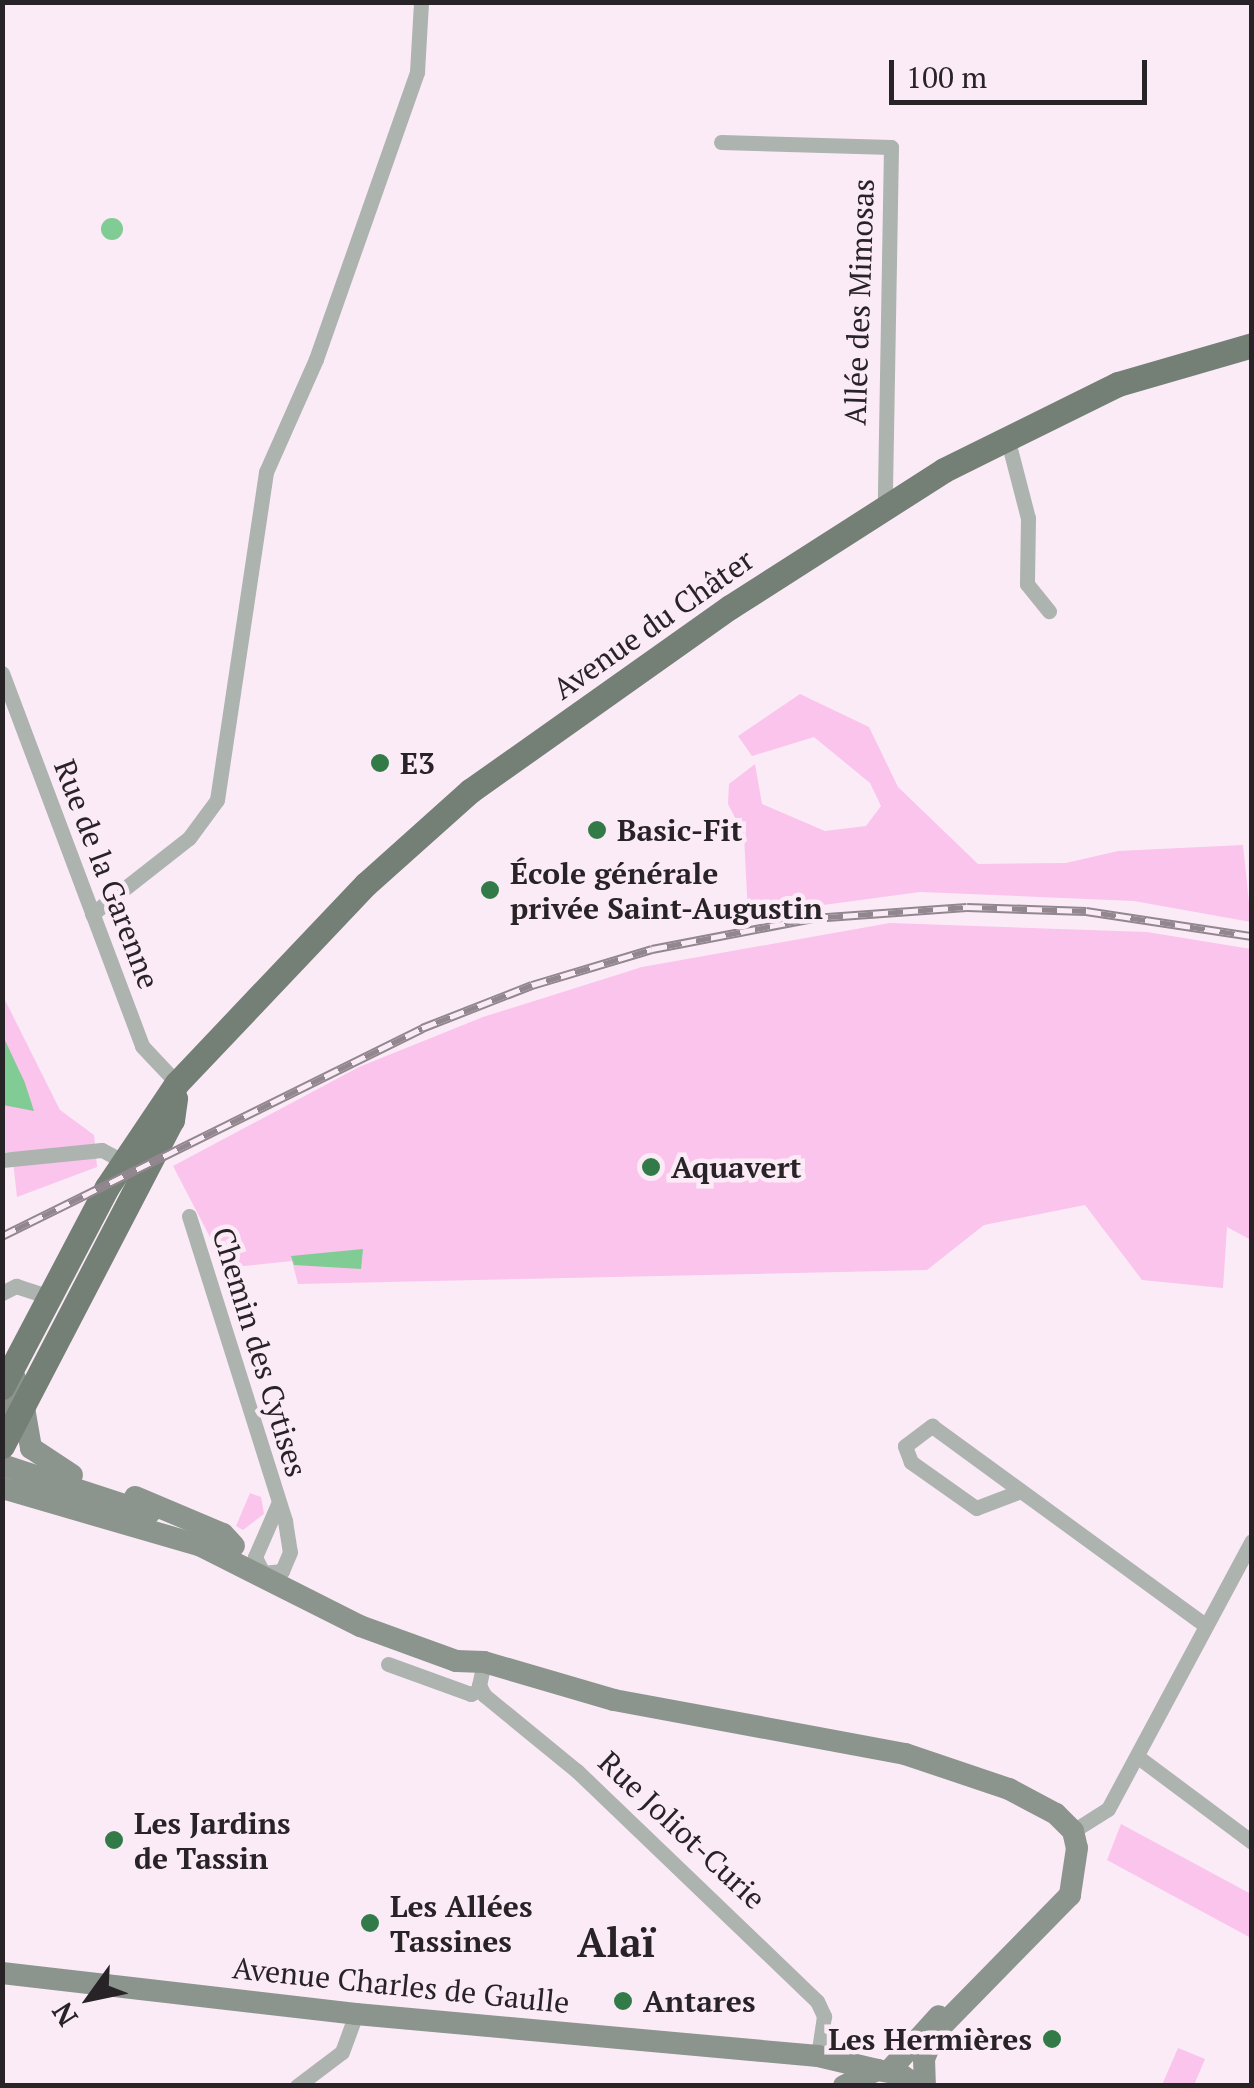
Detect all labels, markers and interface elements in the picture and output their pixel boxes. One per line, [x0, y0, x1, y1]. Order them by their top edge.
scale bar [894, 40, 1152, 102]
text: 100 m [906, 57, 987, 97]
street label: Allée des Mimosas [837, 178, 881, 426]
street label: Avenue du Châter [546, 541, 760, 707]
place label: E3 [400, 745, 435, 781]
marker: E3 [369, 752, 391, 774]
street label: Rue de la Garenne [47, 754, 167, 994]
place label: Basic-Fit [617, 812, 742, 848]
marker: Basic-Fit [586, 819, 608, 841]
place label: École générale privée Saint-Augustin [510, 855, 823, 926]
marker: École générale privée Saint-Augustin [479, 879, 501, 901]
place label: Aquavert [671, 1149, 802, 1185]
marker: Aquavert [640, 1156, 662, 1178]
street label: Chemin des Cytises [205, 1223, 315, 1481]
street label: Rue Joliot-Curie [591, 1744, 773, 1916]
place label: Les Jardins de Tassin [134, 1805, 291, 1876]
marker: Les Jardins de Tassin [103, 1829, 125, 1851]
place label: Les Allées Tassines [390, 1888, 533, 1958]
marker: Les Allées Tassines [359, 1912, 381, 1934]
district label: Alaï [577, 1918, 655, 1966]
north arrow [40, 1948, 140, 2048]
street label: Avenue Charles de Gaulle [231, 1949, 571, 2021]
place label: Antares [643, 1983, 755, 2019]
marker: Antares [612, 1990, 634, 2012]
text: N [43, 1996, 86, 2034]
place label: Les Hermières [828, 2021, 1032, 2057]
marker: Les Hermières [1041, 2028, 1063, 2050]

